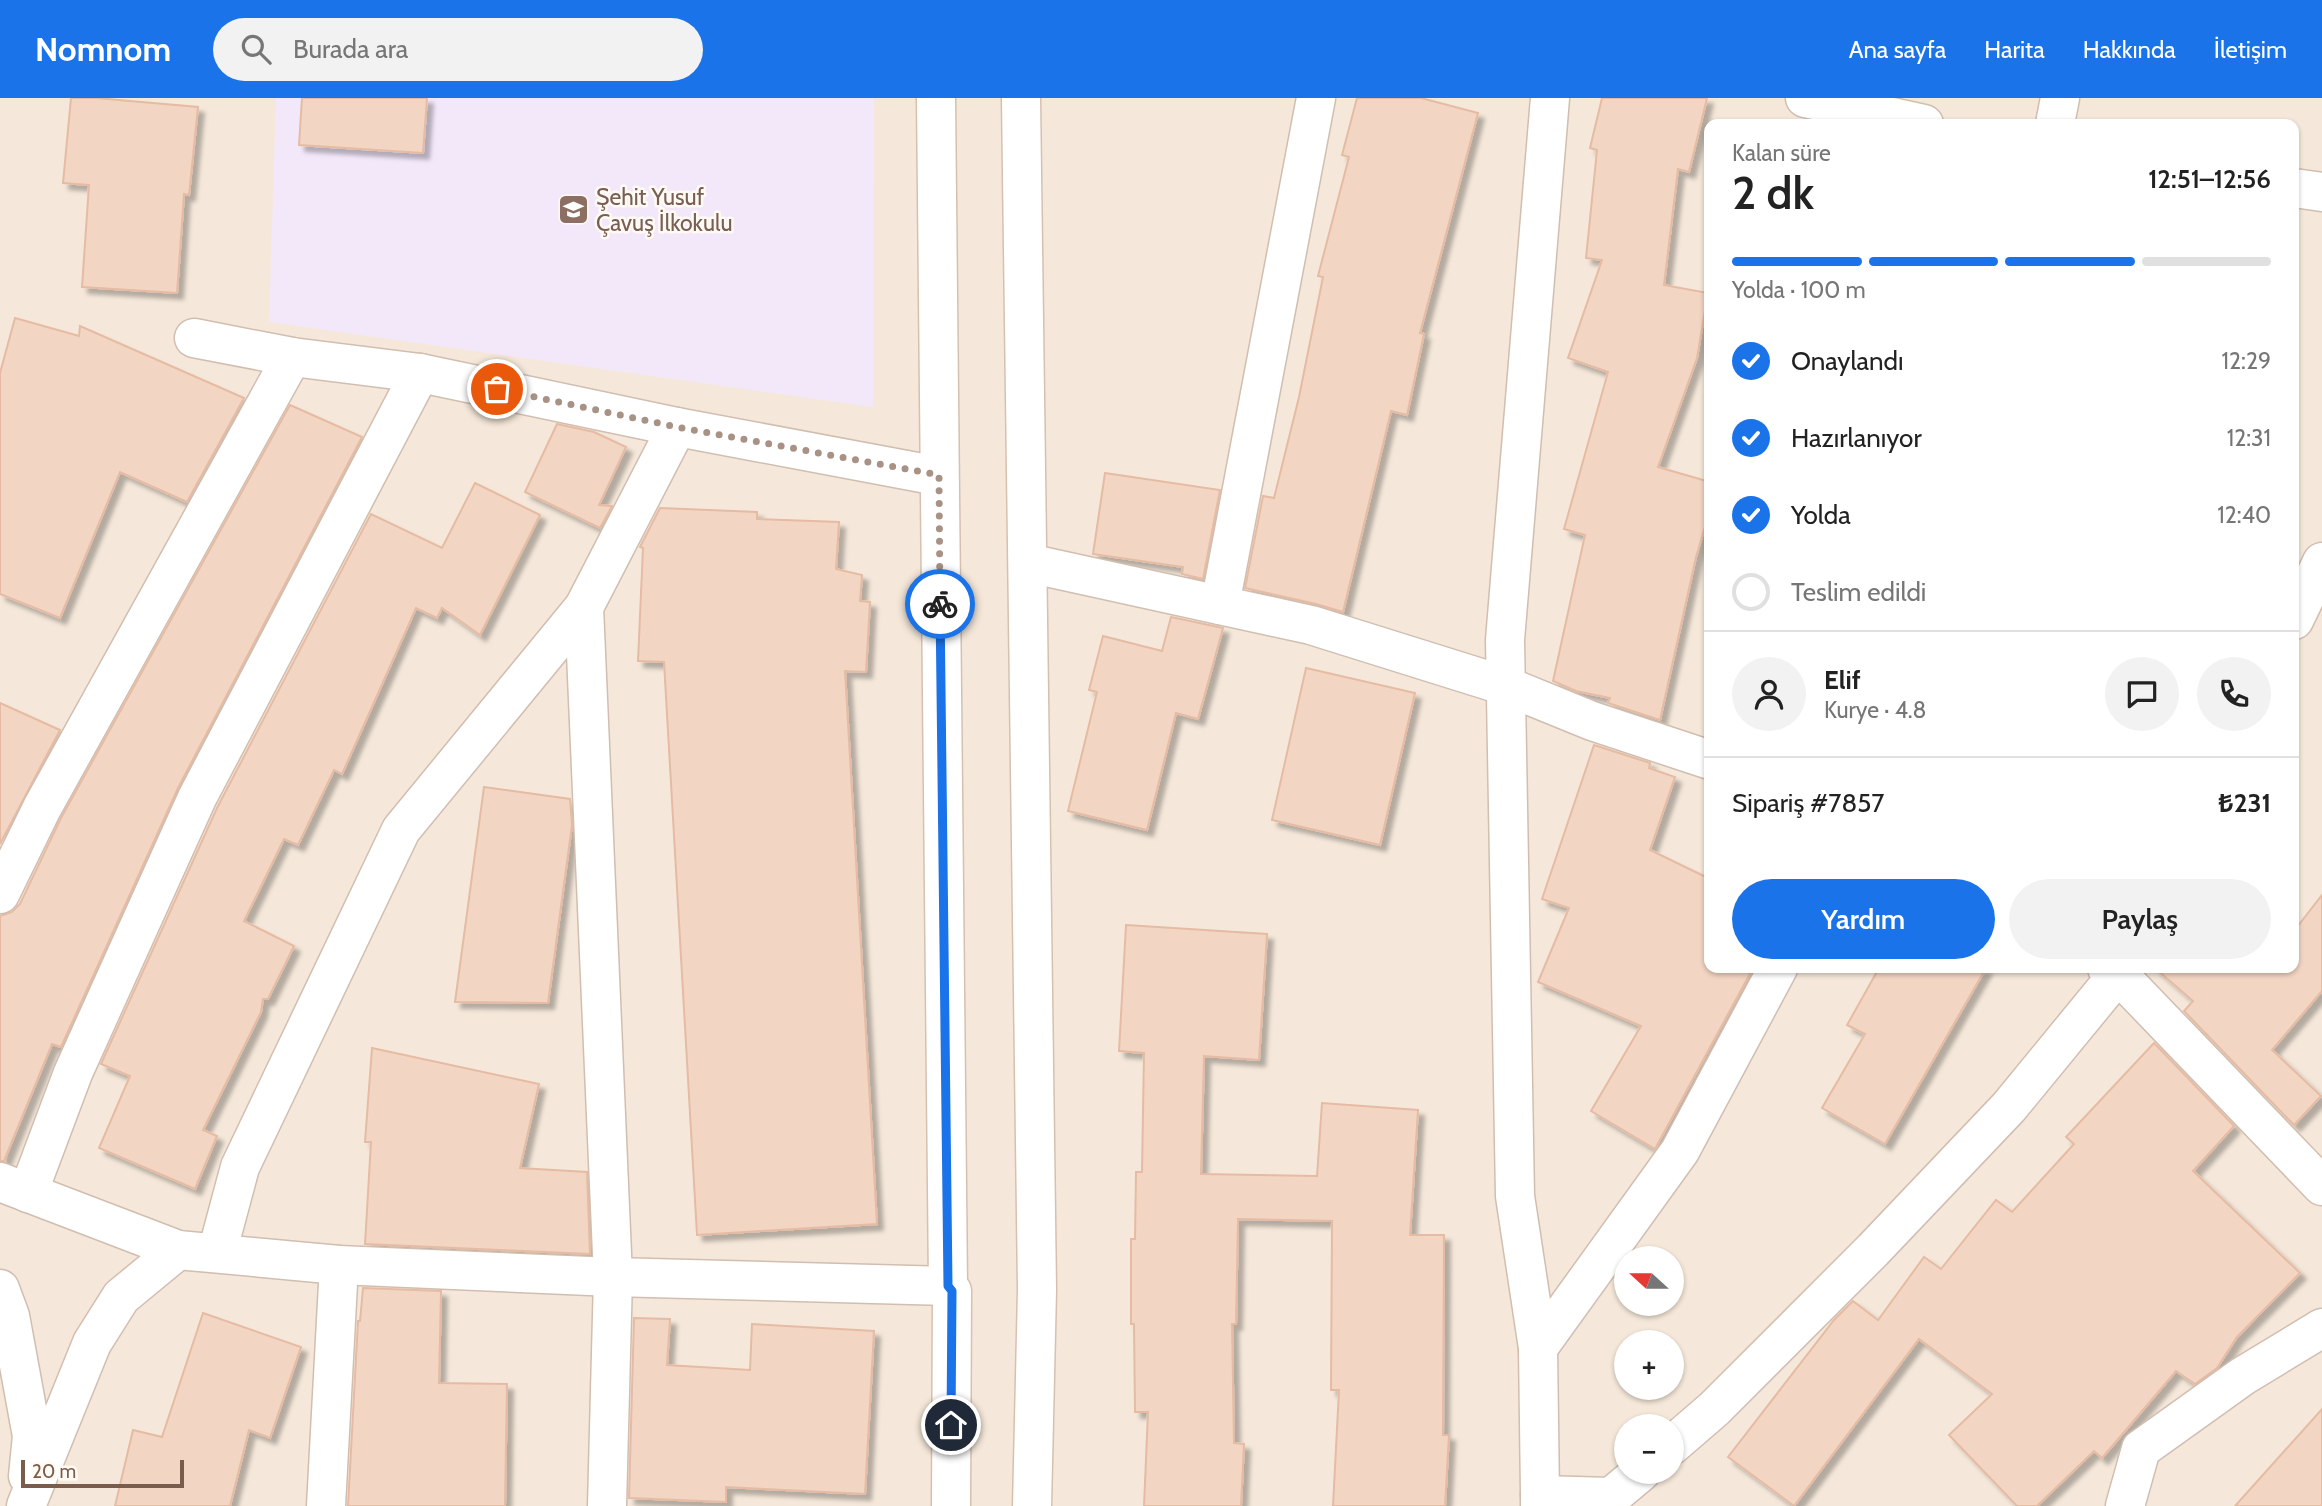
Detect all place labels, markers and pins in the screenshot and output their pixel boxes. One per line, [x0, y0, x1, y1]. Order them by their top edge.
place label: Şehit Yusuf Çavuş İlkokulu [596, 183, 732, 237]
school or university icon: Şehit Yusuf Çavuş İlkokulu [556, 193, 590, 227]
pin [467, 359, 527, 419]
pin [921, 1395, 981, 1455]

